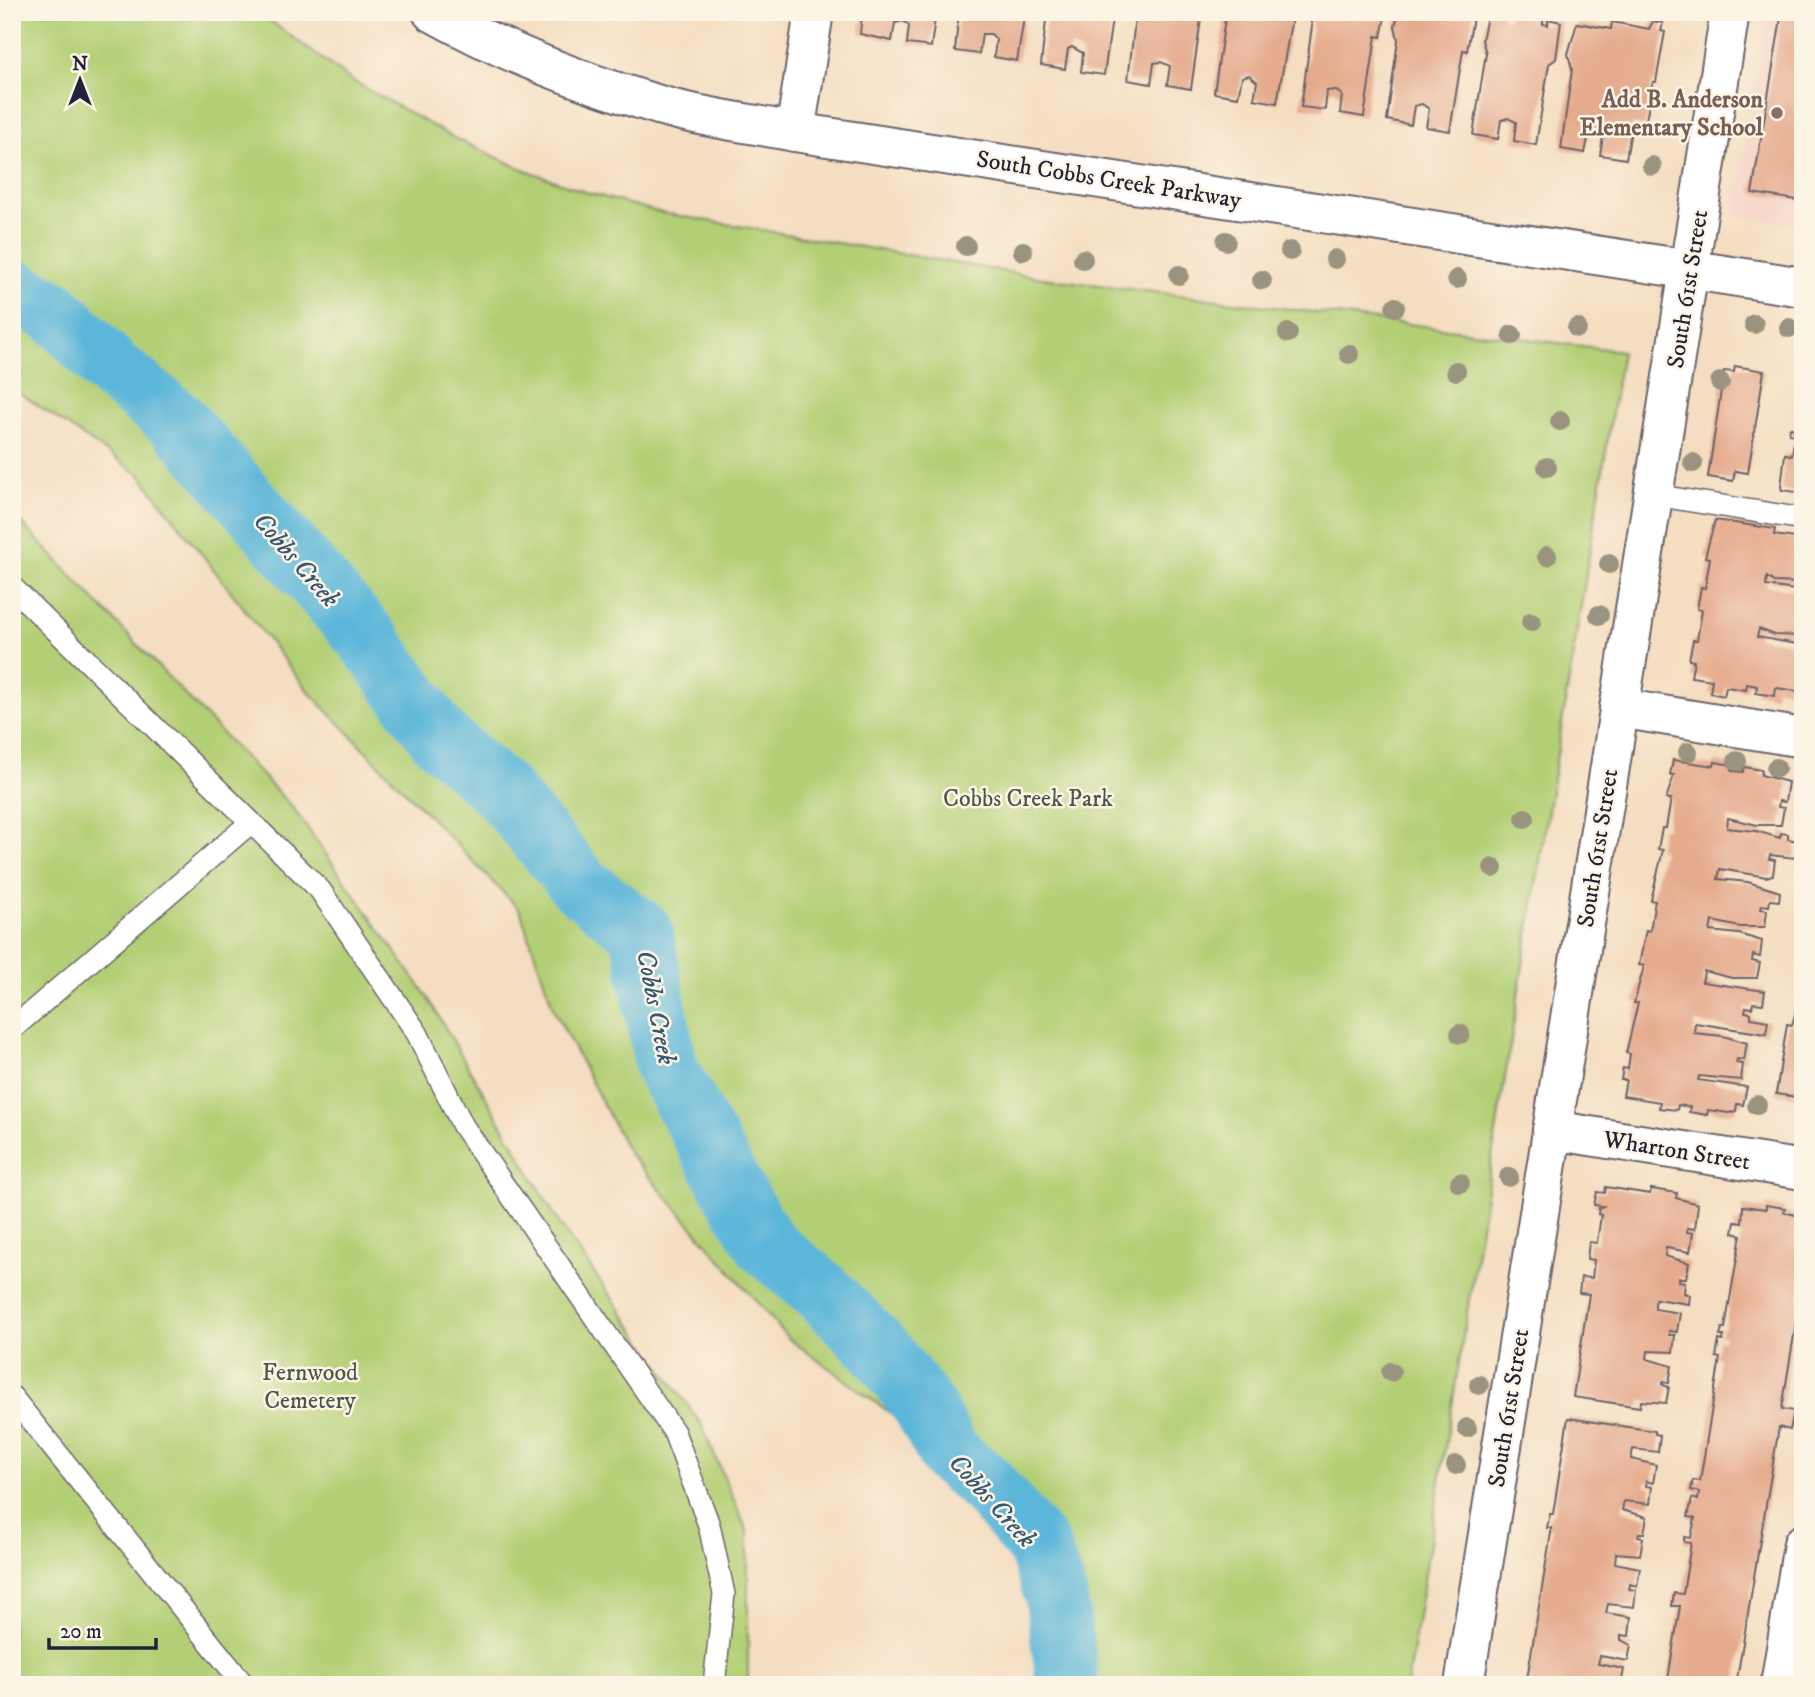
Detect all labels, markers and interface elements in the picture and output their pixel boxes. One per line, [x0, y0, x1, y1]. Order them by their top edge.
north arrow [46, 46, 116, 116]
text: N [72, 53, 88, 76]
place label: Add B. Anderson Elementary School [1579, 85, 1764, 143]
marker: Add B. Anderson Elementary School [1769, 105, 1785, 121]
street label: South Cobbs Creek Parkway [974, 144, 1244, 216]
street label: South 61st Street [1661, 207, 1715, 371]
water label: Cobbs Creek [245, 505, 346, 615]
street label: South 61st Street [1571, 766, 1625, 930]
park label: Cobbs Creek Park [943, 784, 1113, 814]
water label: Cobbs Creek [628, 947, 683, 1067]
street label: Wharton Street [1600, 1124, 1753, 1177]
street label: South 61st Street [1482, 1326, 1536, 1490]
park label: Fernwood Cemetery [262, 1358, 358, 1416]
water label: Cobbs Creek [941, 1447, 1043, 1555]
scale bar [49, 1606, 156, 1650]
text: 20 m [60, 1619, 102, 1645]

